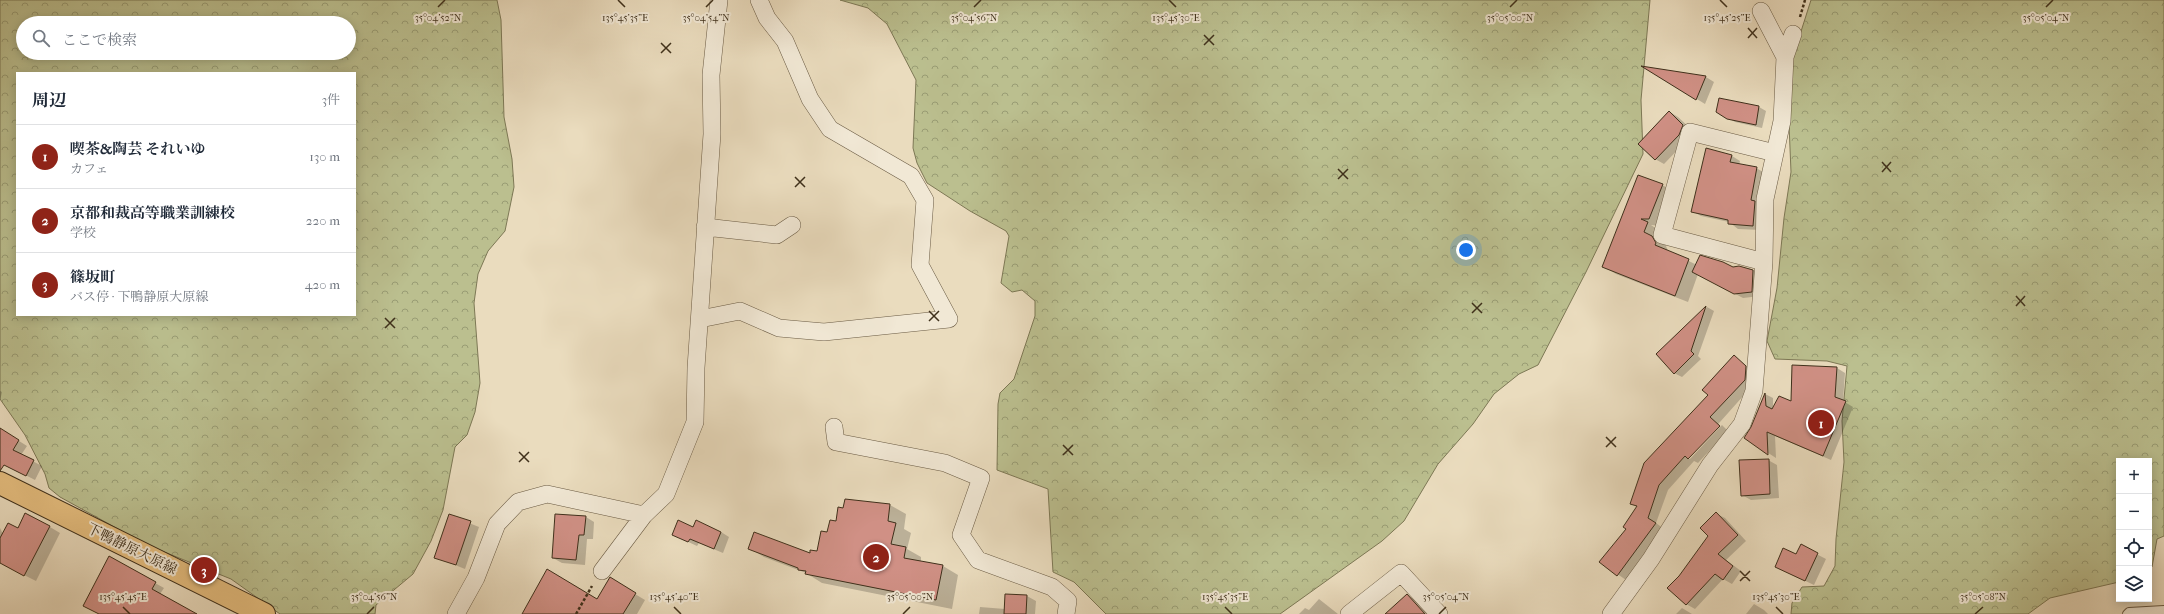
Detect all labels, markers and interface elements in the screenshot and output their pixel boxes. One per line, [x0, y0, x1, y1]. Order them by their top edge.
text: 35°04'52"N [415, 12, 462, 24]
text: 135°45'35"E [602, 12, 648, 24]
text: 35°04'54"N [682, 12, 730, 24]
text: 35°04'56"N [951, 12, 998, 24]
text: 135°45'30"E [1152, 12, 1200, 24]
text: 35°05'00"N [1487, 12, 1534, 24]
text: 135°45'25"E [1703, 12, 1751, 24]
text: 35°05'04"N [2023, 12, 2070, 24]
search box [16, 16, 356, 60]
icon: search [30, 27, 52, 49]
text: ここで検索 [62, 31, 137, 49]
text: 周辺 [32, 90, 66, 110]
text: 3件 [322, 92, 340, 107]
text: 喫茶&陶芸 それいゆ [70, 140, 206, 158]
text: 1 [43, 149, 47, 164]
text: 130 m [309, 149, 340, 164]
text: カフェ [70, 161, 108, 176]
text: 京都和裁高等職業訓練校 [70, 204, 235, 222]
text: 2 [42, 213, 48, 228]
text: 220 m [306, 213, 340, 228]
text: 学校 [70, 225, 96, 240]
your location [1456, 240, 1476, 260]
text: 篠坂町 [70, 268, 115, 286]
text: 3 [42, 277, 48, 292]
text: 420 m [305, 277, 340, 292]
text: バス停 · 下鴨静原大原線 [70, 289, 208, 304]
pin: 1 [1808, 408, 1834, 438]
map controls [2116, 458, 2152, 602]
button: + [2116, 458, 2152, 494]
button: − [2116, 494, 2152, 530]
street label: 下鴨静原大原線 [84, 520, 180, 578]
button: locate [2116, 530, 2152, 566]
pin: 2 [863, 542, 889, 572]
pin: 3 [191, 555, 217, 585]
button: layers [2116, 566, 2152, 602]
text: 135°45'45"E [99, 591, 147, 603]
text: 35°04'56"N [351, 591, 398, 603]
text: 135°45'40"E [649, 591, 699, 603]
text: 35°05'00"N [887, 591, 934, 603]
text: 135°45'35"E [1202, 591, 1248, 603]
text: 35°05'04"N [1423, 591, 1470, 603]
text: 135°45'30"E [1752, 591, 1800, 603]
text: 35°05'08"N [1960, 591, 2006, 603]

